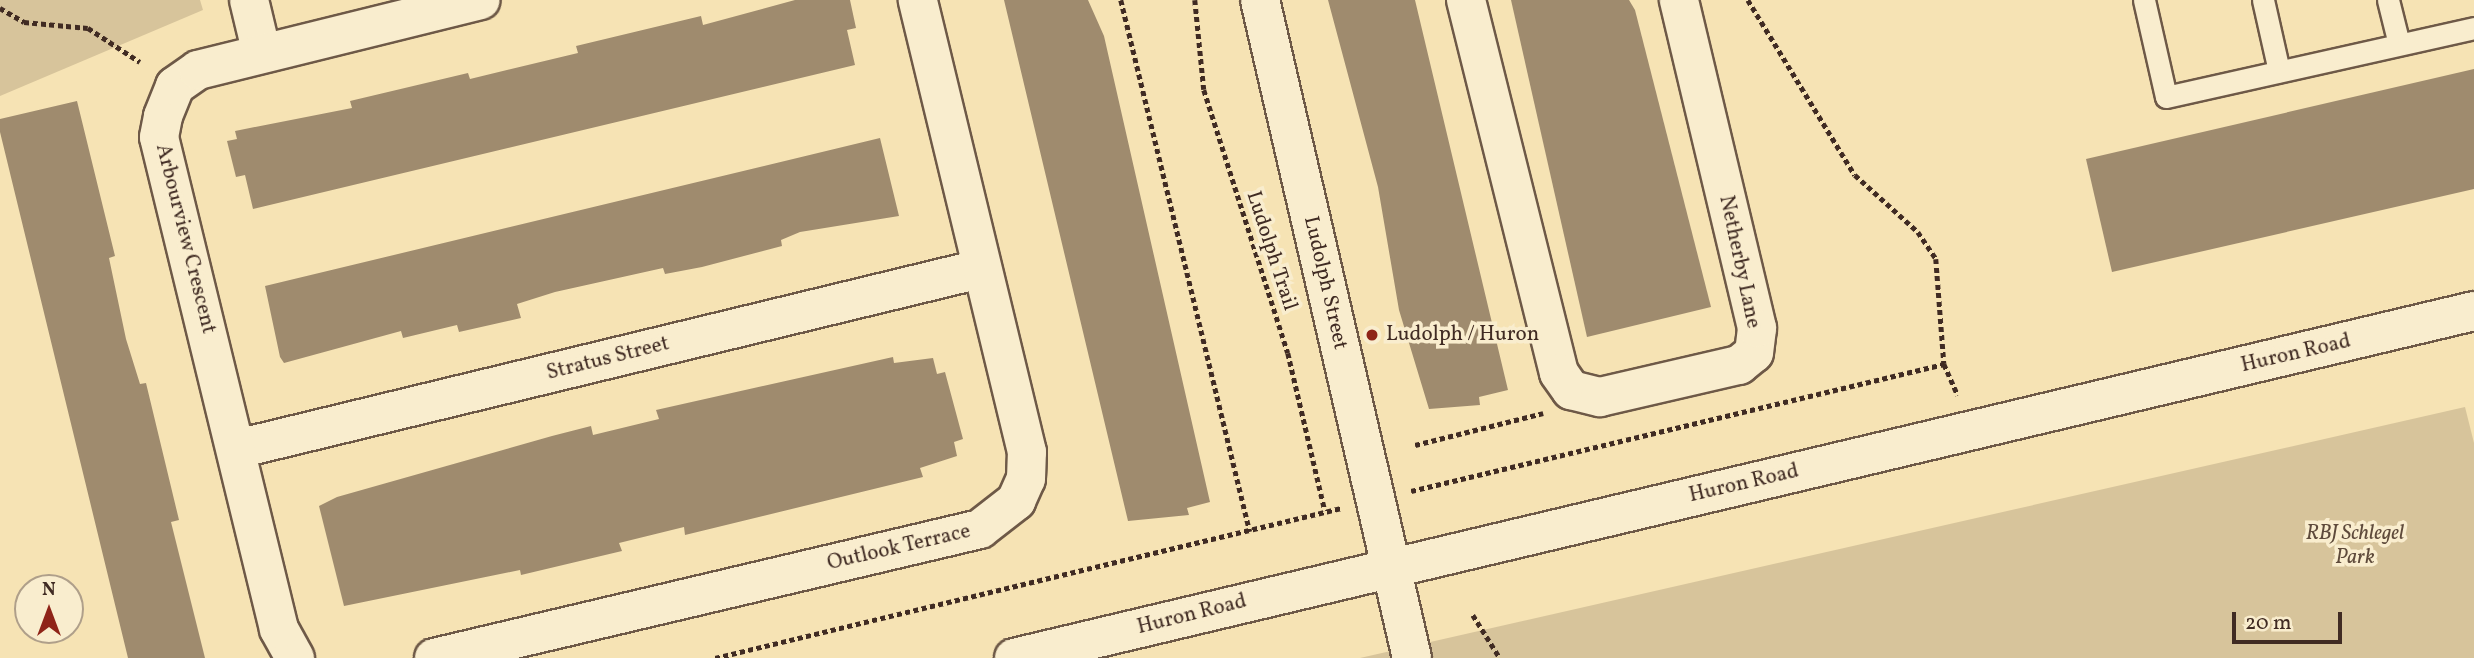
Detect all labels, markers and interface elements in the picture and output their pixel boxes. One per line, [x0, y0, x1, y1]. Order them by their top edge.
street label: Arbourview Crescent [149, 141, 221, 337]
street label: Ludolph Trail [1240, 188, 1302, 314]
street label: Netherby Lane [1713, 193, 1765, 331]
street label: Ludolph Street [1297, 214, 1353, 352]
place label: Ludolph / Huron [1386, 322, 1539, 348]
marker: Ludolph / Huron [1364, 327, 1380, 343]
street label: Huron Road [2239, 329, 2353, 379]
street label: Stratus Street [544, 332, 672, 386]
street label: Huron Road [1687, 459, 1801, 509]
street label: Outlook Terrace [825, 519, 973, 577]
park label: RBJ Schlegel Park [2306, 521, 2404, 571]
north arrow [14, 574, 84, 644]
text: N [42, 577, 56, 603]
street label: Huron Road [1135, 589, 1249, 641]
scale bar [2236, 598, 2346, 642]
text: 20 m [2245, 609, 2291, 638]

